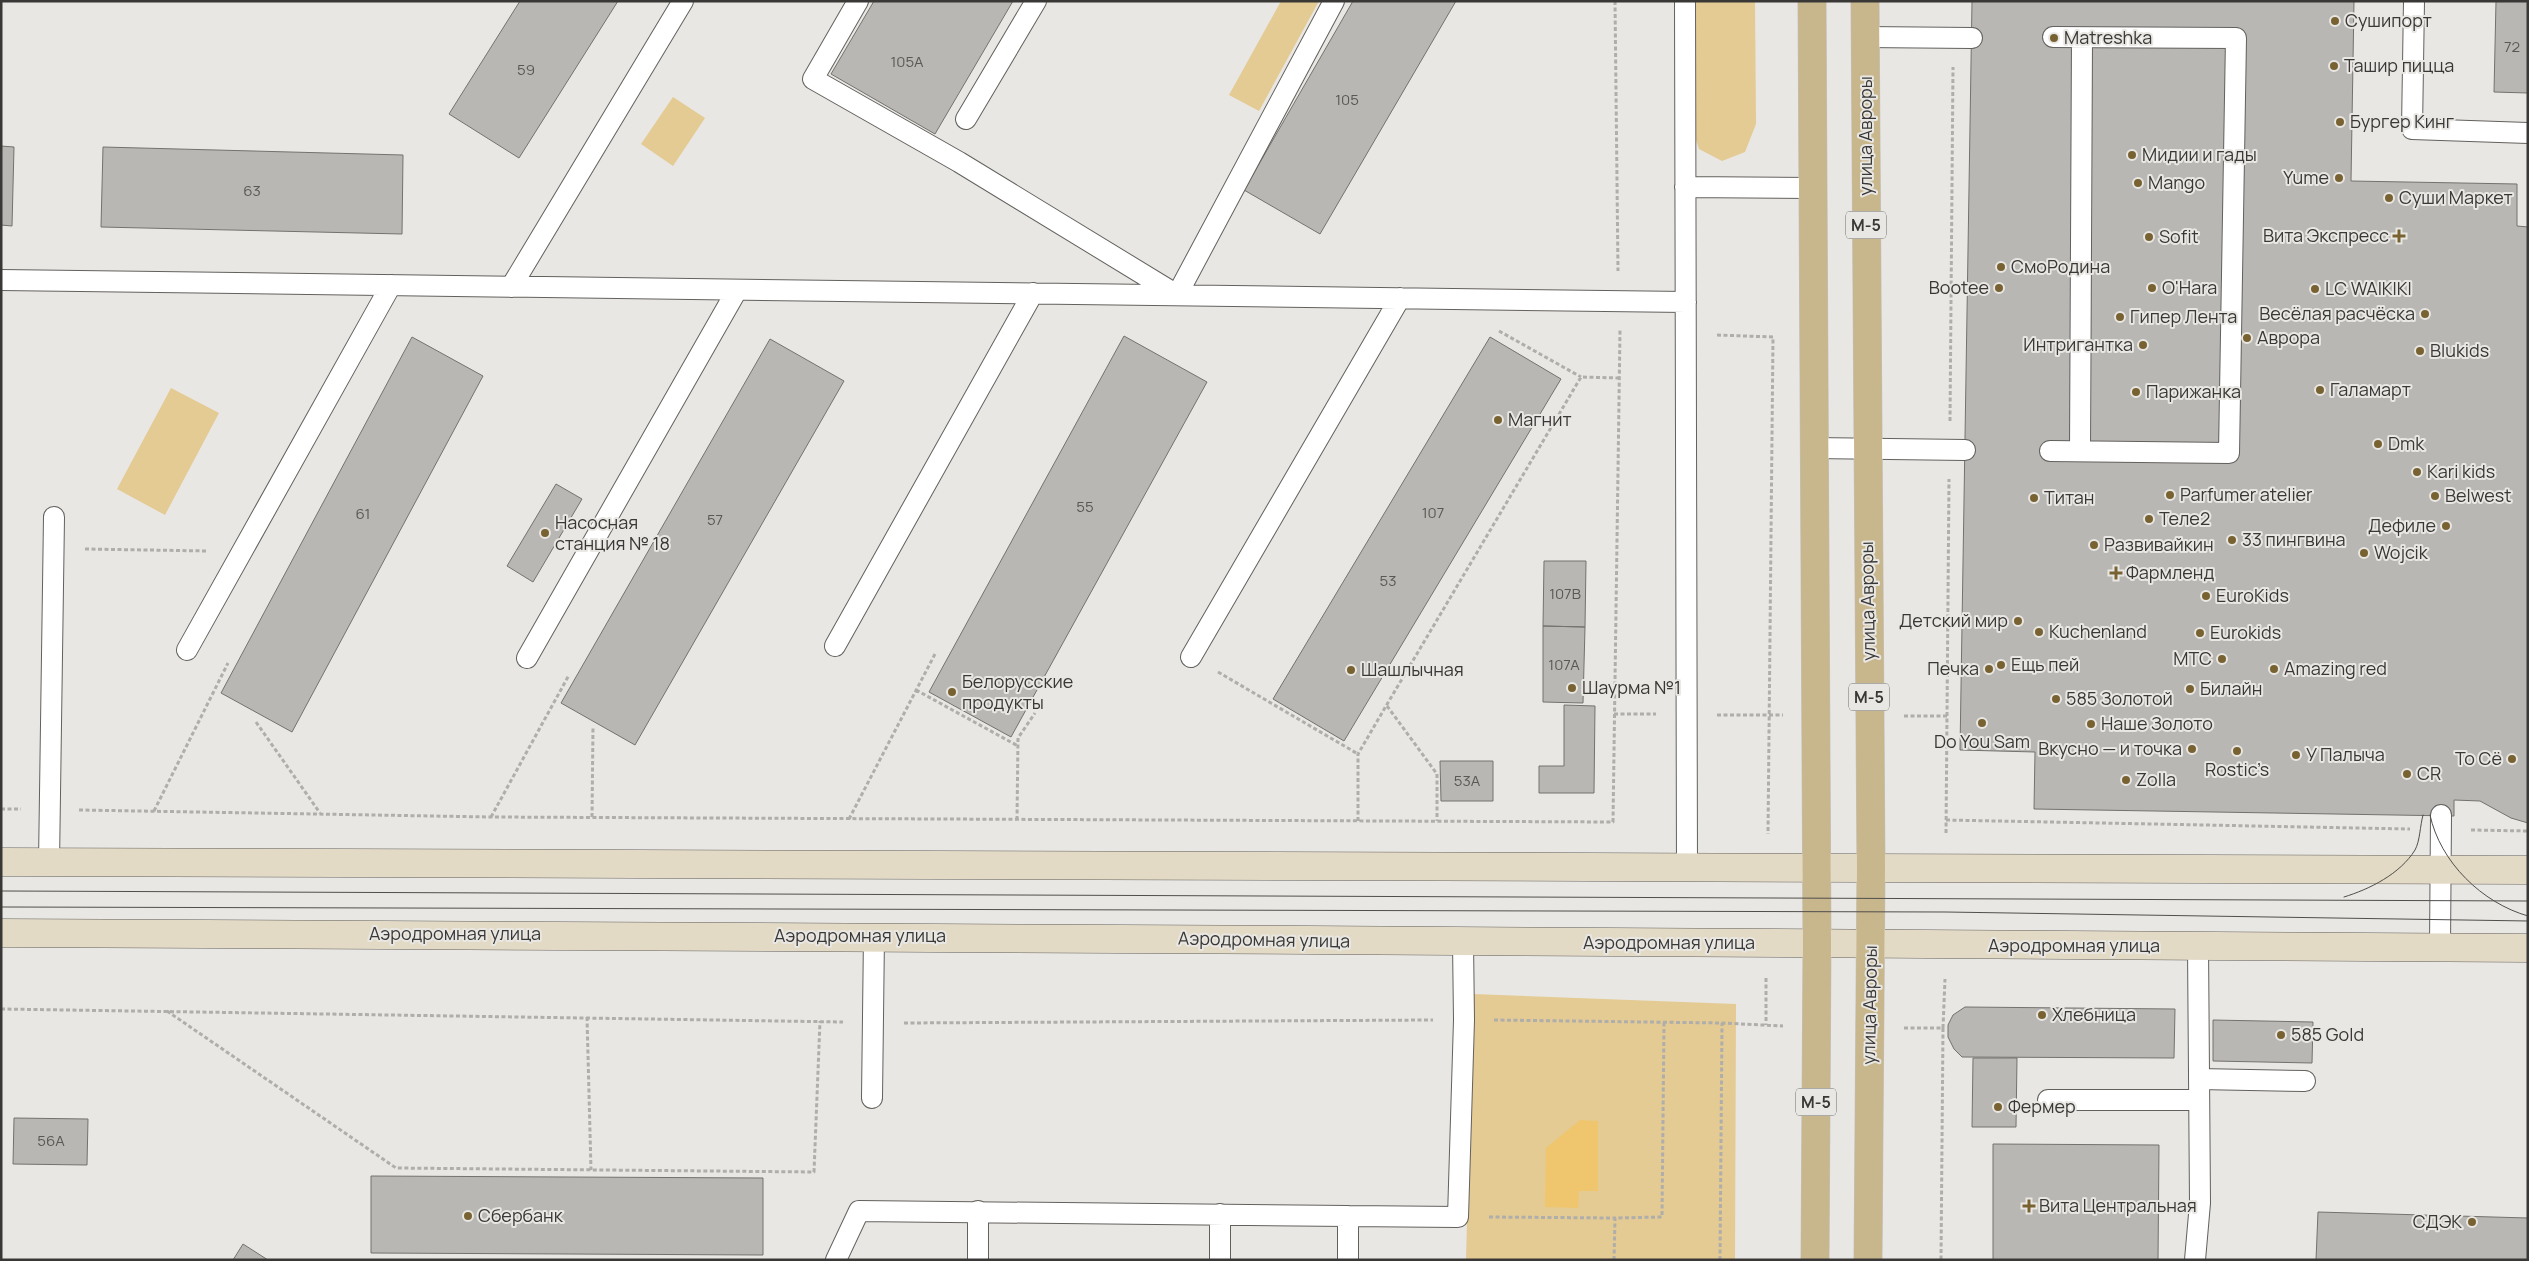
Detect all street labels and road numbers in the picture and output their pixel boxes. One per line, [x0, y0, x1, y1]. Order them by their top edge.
street label: улица Авроры [1853, 76, 1877, 196]
road number: М-5 [1846, 212, 1886, 238]
street label: улица Авроры [1854, 541, 1880, 661]
road number: М-5 [1849, 684, 1889, 710]
street label: Аэродромная улица [369, 921, 541, 945]
street label: Аэродромная улица [774, 923, 946, 947]
street label: Аэродромная улица [1178, 925, 1350, 953]
street label: Аэродромная улица [1583, 930, 1755, 954]
street label: Аэродромная улица [1988, 933, 2160, 957]
street label: улица Авроры [1856, 945, 1882, 1065]
road number: М-5 [1796, 1088, 1836, 1116]

